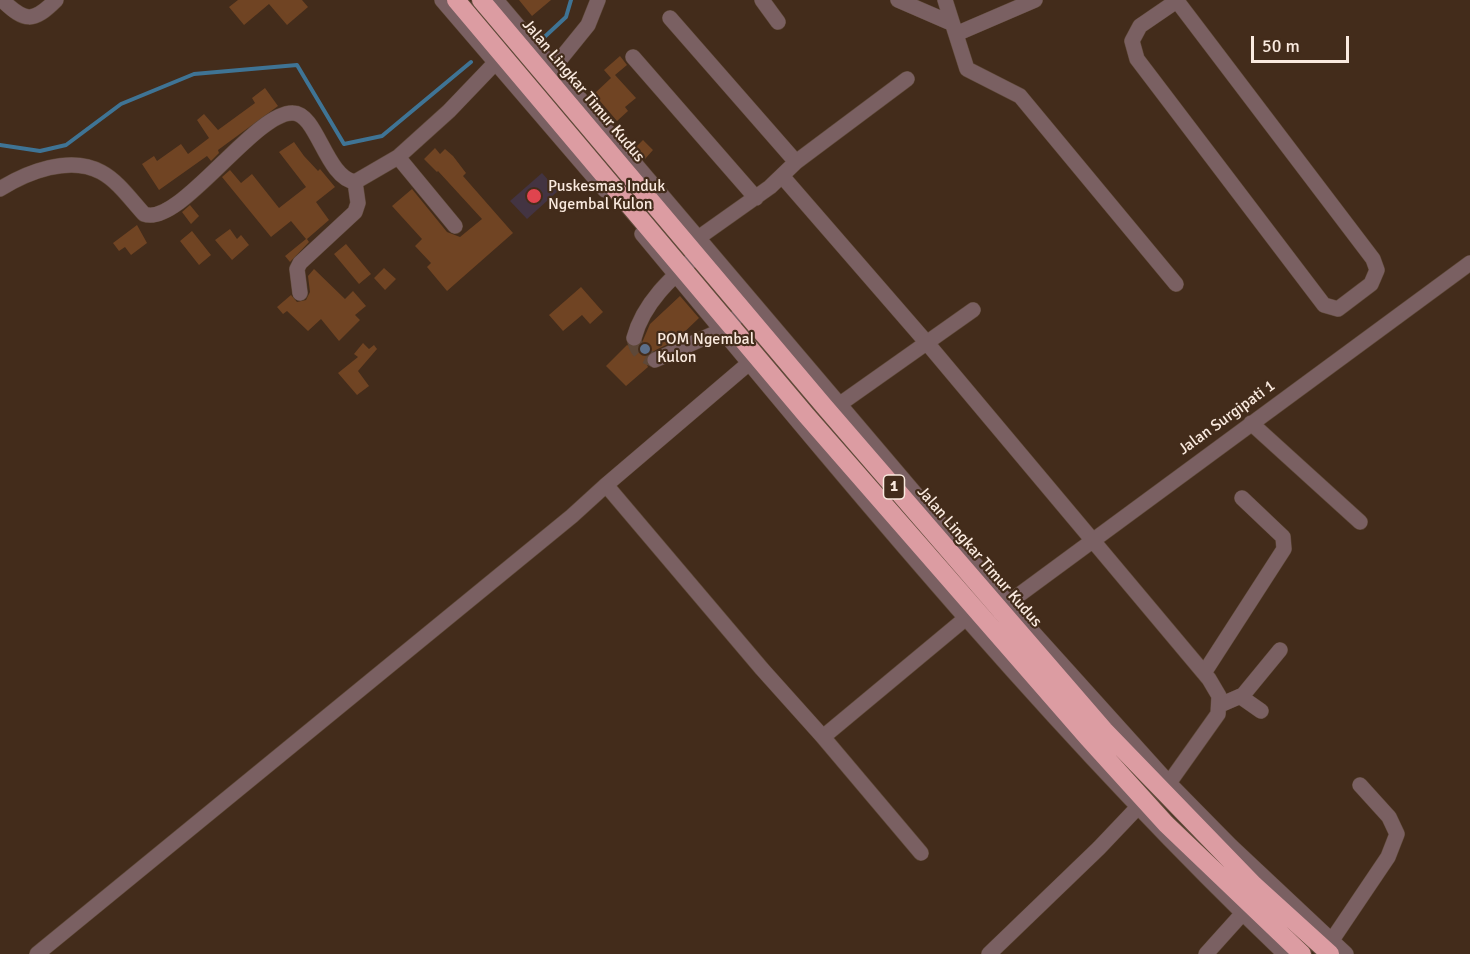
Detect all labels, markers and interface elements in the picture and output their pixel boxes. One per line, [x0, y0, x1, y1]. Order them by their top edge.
street label: Jalan Lingkar Timur Kudus [518, 16, 648, 166]
scale bar [1254, 24, 1352, 62]
text: 50 m [1262, 35, 1300, 57]
place label: Puskesmas Induk Ngembal Kulon [548, 177, 665, 215]
marker: Puskesmas Induk Ngembal Kulon [525, 187, 543, 205]
place label: POM Ngembal Kulon [657, 330, 754, 368]
marker: POM Ngembal Kulon [638, 342, 652, 356]
street label: Jalan Surgipati 1 [1175, 377, 1279, 459]
road number: 1 [884, 475, 904, 499]
street label: Jalan Lingkar Timur Kudus [913, 483, 1045, 631]

